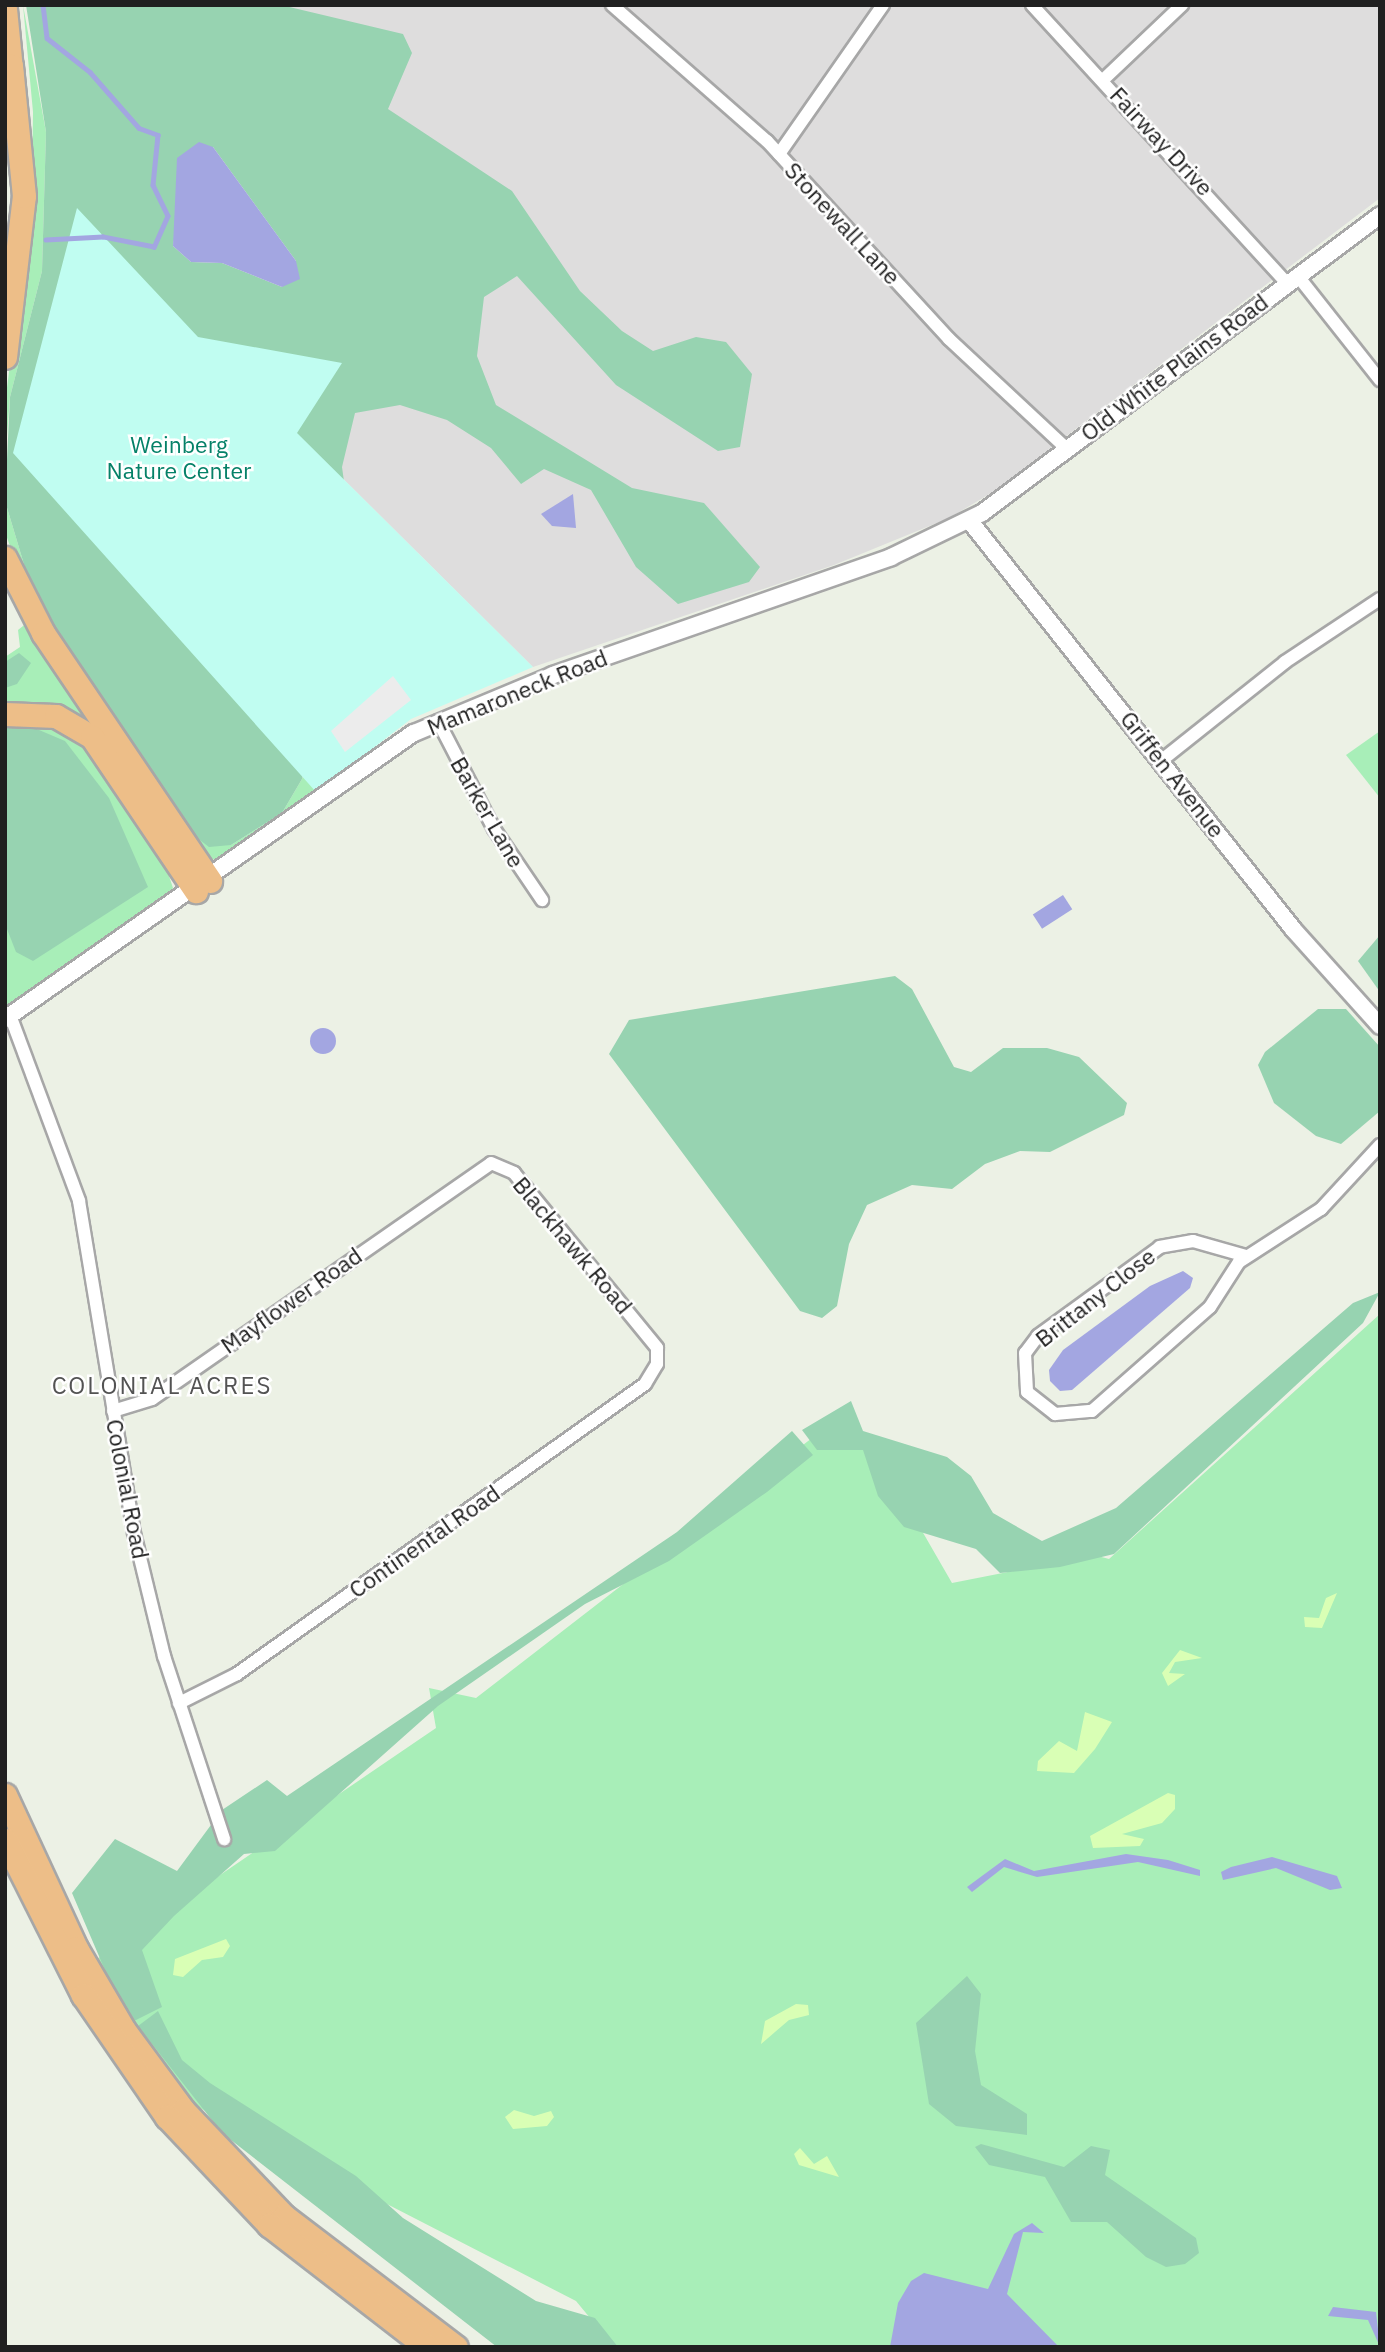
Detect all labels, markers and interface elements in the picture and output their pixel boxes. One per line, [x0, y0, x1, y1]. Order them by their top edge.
street label: Fairway Drive [1105, 81, 1219, 201]
street label: Stonewall Lane [779, 156, 907, 290]
street label: Old White Plains Road [1075, 288, 1273, 446]
park label: Weinberg Nature Center [106, 430, 252, 484]
street label: Mamaroneck Road [423, 643, 611, 741]
street label: Griffen Avenue [1115, 705, 1231, 843]
street label: Barker Lane [445, 752, 531, 872]
street label: Blackhawk Road [508, 1171, 638, 1319]
street label: Mayflower Road [215, 1241, 367, 1359]
street label: Brittany Close [1030, 1242, 1160, 1352]
district label: COLONIAL ACRES [53, 1372, 271, 1400]
street label: Colonial Road [101, 1417, 155, 1561]
street label: Continental Road [343, 1479, 505, 1603]

